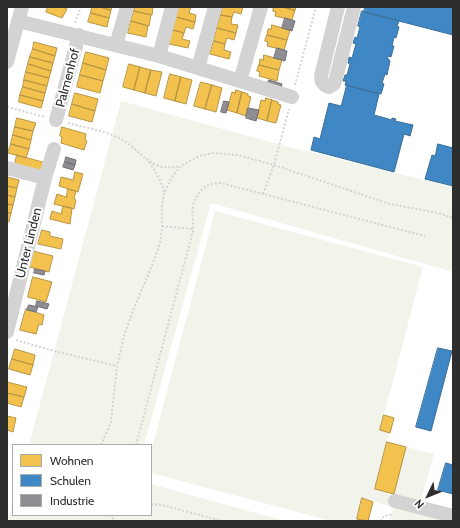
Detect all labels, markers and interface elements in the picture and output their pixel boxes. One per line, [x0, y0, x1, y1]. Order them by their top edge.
street label: Palmenhof [53, 47, 83, 109]
street label: Unter Linden [13, 206, 45, 280]
legend [12, 444, 152, 516]
text: Wohnen [50, 453, 94, 468]
text: Schulen [50, 473, 91, 488]
north arrow [408, 476, 448, 516]
text: Industrie [50, 493, 94, 508]
text: N [411, 497, 427, 512]

